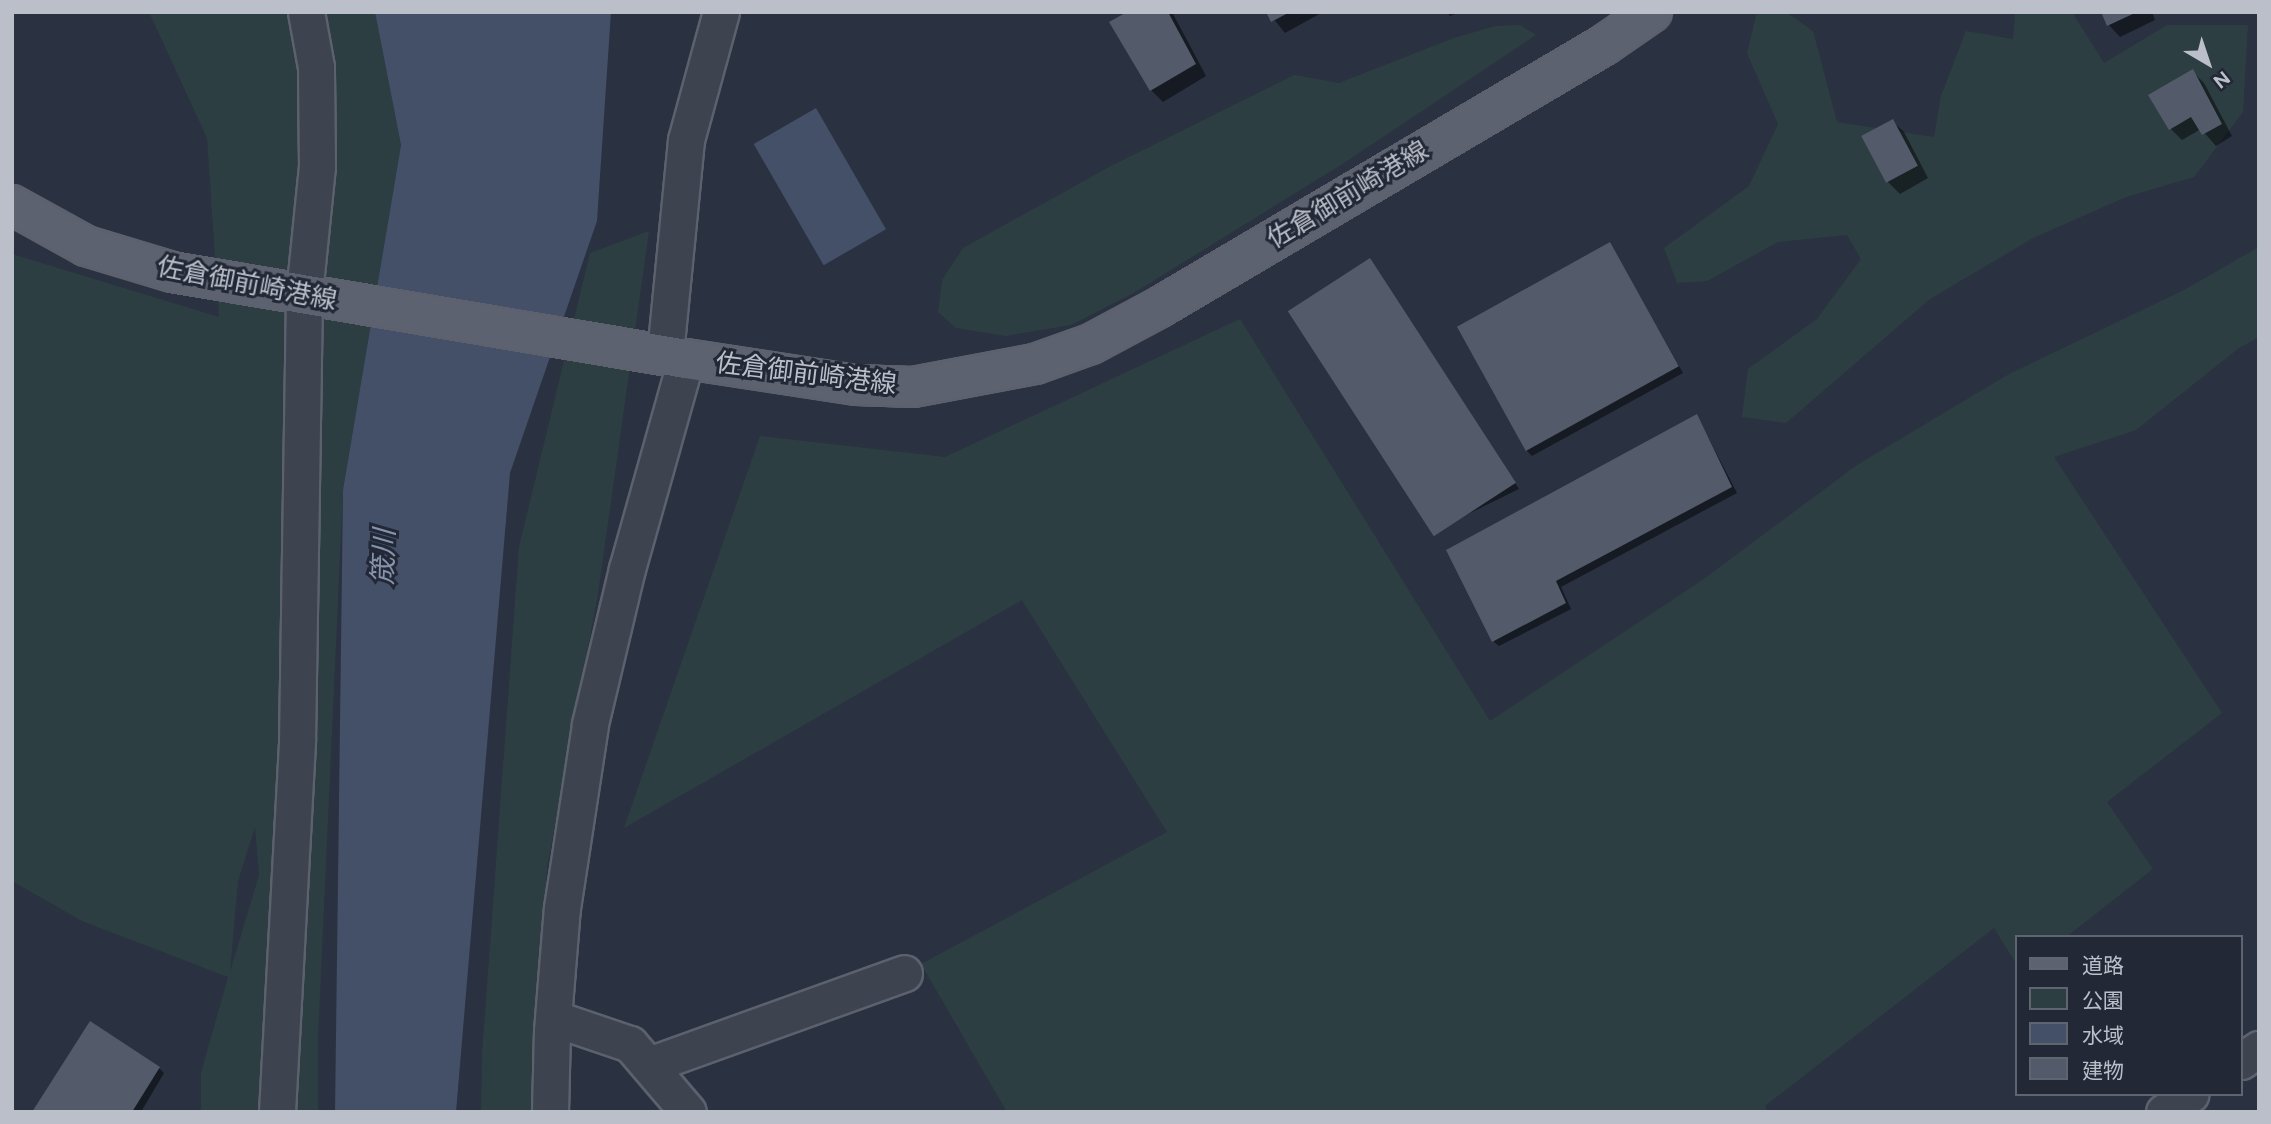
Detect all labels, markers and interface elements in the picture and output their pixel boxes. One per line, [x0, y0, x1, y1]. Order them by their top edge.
north arrow [2173, 28, 2243, 98]
text: N [2209, 66, 2234, 93]
street label: 佐倉御前崎港線 [1262, 135, 1434, 255]
street label: 佐倉御前崎港線 [155, 251, 339, 317]
street label: 佐倉御前崎港線 [714, 347, 898, 401]
water label: 筬川 [365, 528, 401, 586]
legend [2016, 935, 2243, 1096]
text: 道路 [2082, 953, 2124, 978]
text: 公園 [2082, 988, 2124, 1013]
text: 水域 [2082, 1023, 2124, 1048]
text: 建物 [2082, 1058, 2124, 1083]

